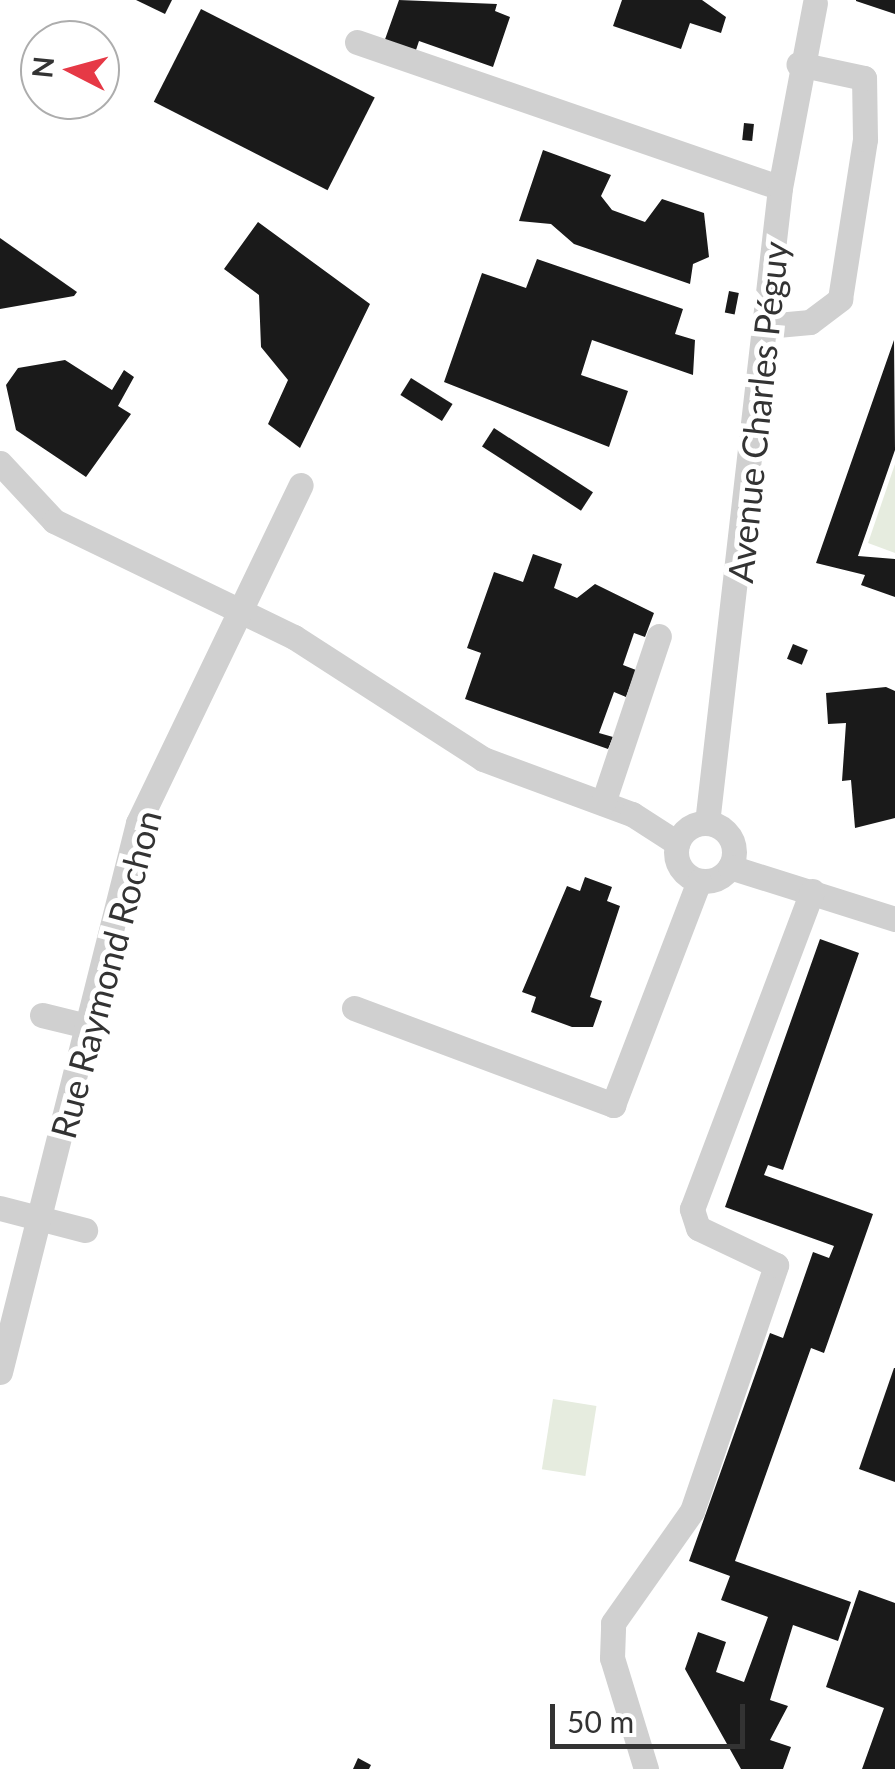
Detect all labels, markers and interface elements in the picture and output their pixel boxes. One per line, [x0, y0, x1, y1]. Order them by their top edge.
north arrow [20, 20, 120, 120]
text: N [24, 55, 60, 80]
street label: Avenue Charles Péguy [718, 239, 796, 585]
street label: Rue Raymond Rochon [41, 805, 169, 1143]
scale bar [555, 1684, 750, 1746]
text: 50 m [567, 1703, 634, 1739]

